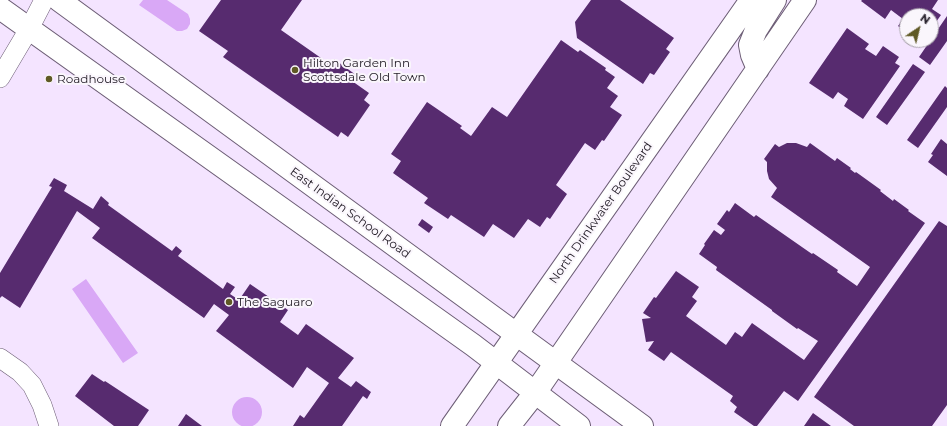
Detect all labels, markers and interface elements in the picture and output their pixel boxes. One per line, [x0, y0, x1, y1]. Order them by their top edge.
north arrow [899, 8, 939, 48]
text: N [918, 11, 933, 27]
place label: Hilton Garden Inn Scottsdale Old Town [303, 56, 426, 84]
marker: Hilton Garden Inn Scottsdale Old Town [290, 65, 300, 75]
place label: Roadhouse [57, 72, 125, 86]
marker: Roadhouse [44, 74, 54, 84]
street label: North Drinkwater Boulevard [546, 139, 656, 287]
street label: East Indian School Road [287, 164, 413, 262]
place label: The Saguaro [237, 295, 312, 309]
marker: The Saguaro [224, 297, 234, 307]

